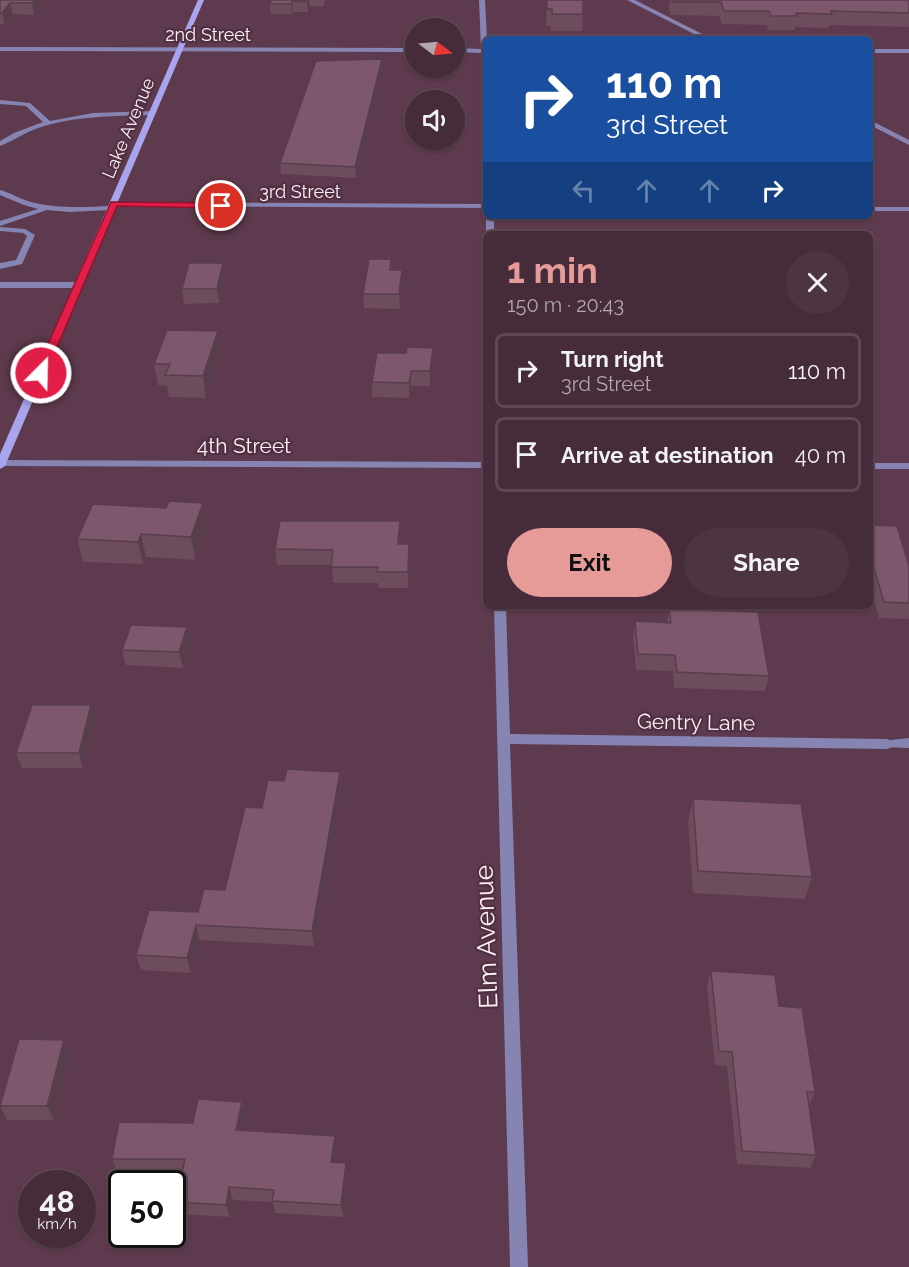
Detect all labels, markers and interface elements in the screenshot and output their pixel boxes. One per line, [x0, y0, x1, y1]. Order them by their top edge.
north arrow [405, 18, 465, 78]
map controls [405, 18, 465, 150]
street label: 2nd Street [165, 24, 251, 45]
text: 110 m [606, 59, 722, 108]
icon: right [507, 60, 585, 138]
street label: Lake Avenue [97, 74, 159, 181]
button: sound [405, 90, 465, 150]
text: 3rd Street [606, 109, 728, 140]
icon: left [567, 174, 600, 207]
icon: ahead [630, 174, 663, 207]
icon: ahead [693, 174, 726, 207]
icon: right [756, 174, 789, 207]
pin [195, 180, 246, 231]
street label: 3rd Street [259, 181, 341, 202]
icon: arrive [204, 189, 237, 222]
text: 1 min [507, 249, 598, 291]
button: close [786, 251, 849, 314]
text: 150 m · 20:43 [507, 293, 624, 317]
position arrow [9, 341, 73, 405]
text: Turn right [561, 346, 664, 372]
icon: right [510, 354, 543, 387]
text: 110 m [788, 358, 846, 384]
text: 3rd Street [561, 372, 651, 396]
street label: 4th Street [197, 433, 291, 458]
icon: arrive [510, 438, 543, 471]
text: Arrive at destination [561, 442, 774, 468]
text: 40 m [795, 442, 846, 468]
button: Exit [507, 528, 672, 597]
button: Share [684, 528, 849, 597]
street label: Gentry Lane [637, 708, 755, 736]
street label: Elm Avenue [468, 865, 504, 1009]
speed limit sign: 50 [108, 1170, 186, 1248]
text: 48 [39, 1184, 75, 1219]
text: km/h [37, 1215, 77, 1233]

